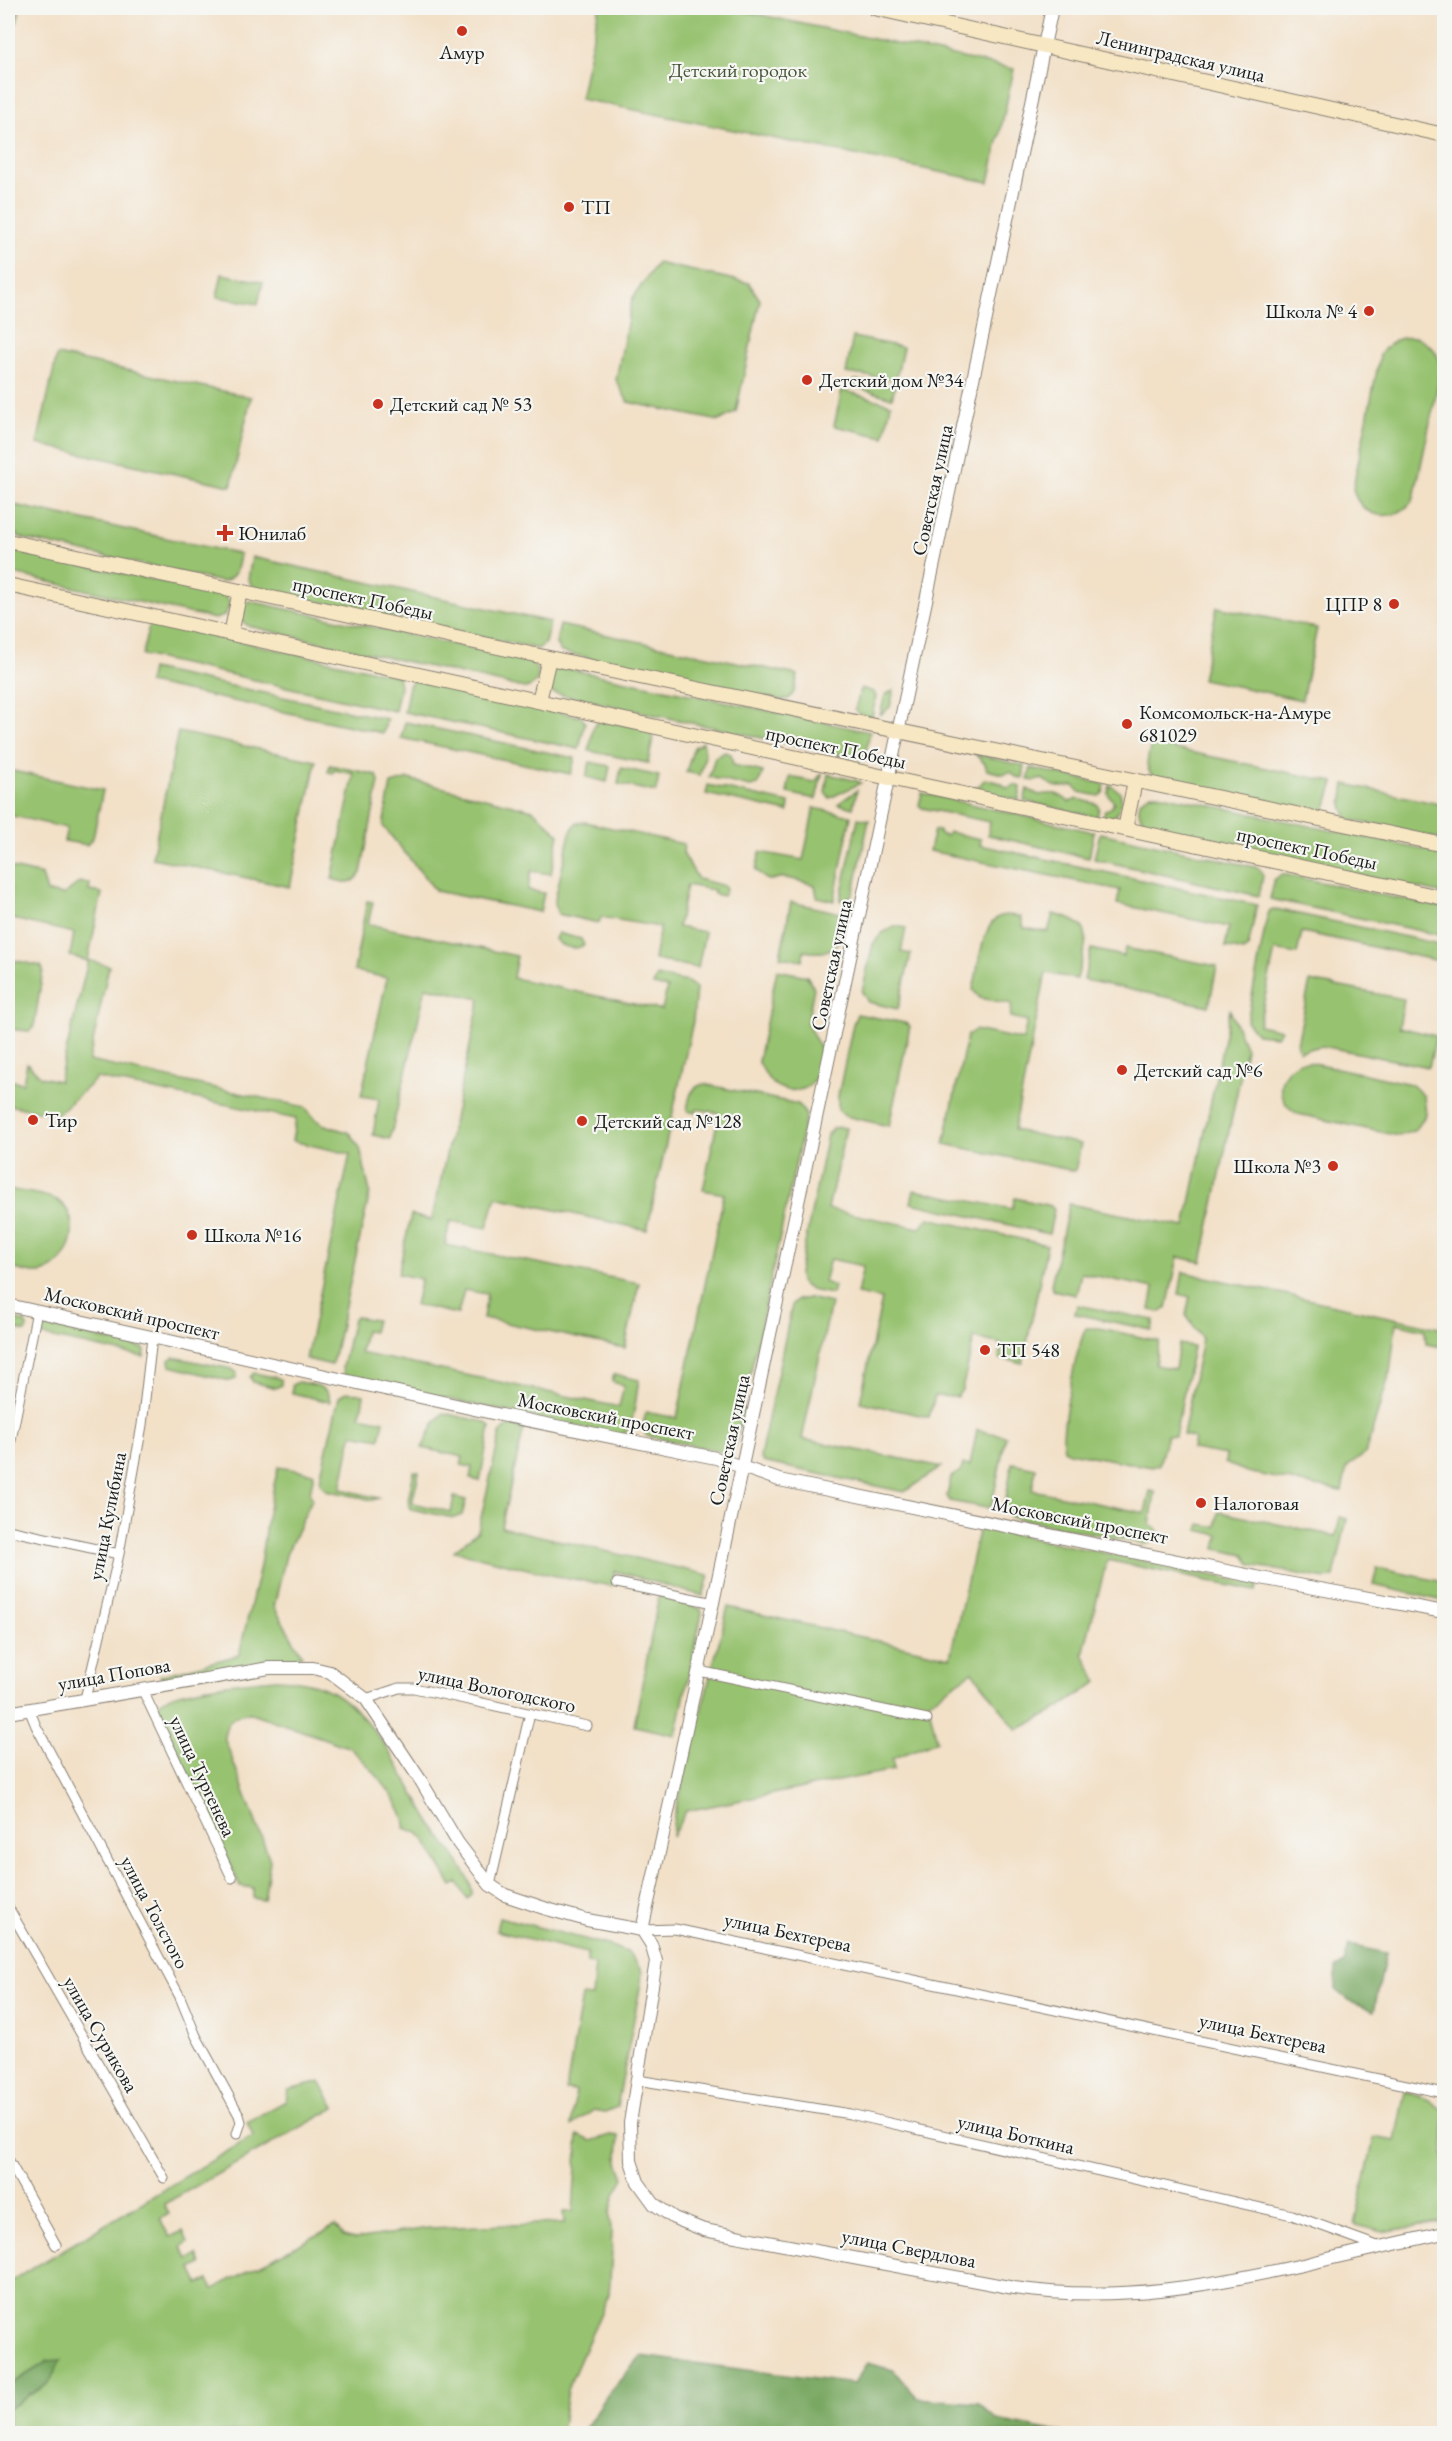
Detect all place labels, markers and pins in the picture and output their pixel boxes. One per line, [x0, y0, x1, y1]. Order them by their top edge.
marker: Амур [455, 24, 469, 38]
place label: Амур [438, 39, 485, 65]
place label: ТП [581, 194, 611, 220]
marker: ТП [562, 200, 576, 214]
place label: Школа № 4 [1265, 298, 1357, 324]
marker: Школа № 4 [1362, 304, 1376, 318]
place label: Детский дом №34 [819, 367, 964, 393]
marker: Детский дом №34 [800, 373, 814, 387]
place label: Детский сад № 53 [390, 391, 532, 417]
marker: Детский сад № 53 [371, 397, 385, 411]
place label: Юнилаб [238, 520, 306, 546]
marker: Юнилаб [216, 524, 234, 542]
place label: ЦПР 8 [1325, 591, 1382, 617]
marker: ЦПР 8 [1387, 597, 1401, 611]
place label: Комсомольск-на-Амуре 681029 [1139, 699, 1331, 748]
marker: Комсомольск-на-Амуре 681029 [1120, 717, 1134, 731]
place label: Детский сад №6 [1134, 1057, 1263, 1083]
marker: Детский сад №6 [1115, 1063, 1129, 1077]
place label: Тир [45, 1107, 77, 1133]
place label: Детский сад №128 [594, 1108, 742, 1134]
marker: Тир [26, 1113, 40, 1127]
marker: Детский сад №128 [575, 1114, 589, 1128]
place label: Школа №3 [1233, 1153, 1321, 1179]
marker: Школа №3 [1326, 1159, 1340, 1173]
place label: Школа №16 [204, 1222, 302, 1248]
marker: Школа №16 [185, 1228, 199, 1242]
place label: ТП 548 [997, 1337, 1060, 1363]
marker: ТП 548 [978, 1343, 992, 1357]
place label: Налоговая [1213, 1490, 1299, 1516]
marker: Налоговая [1194, 1496, 1208, 1510]

